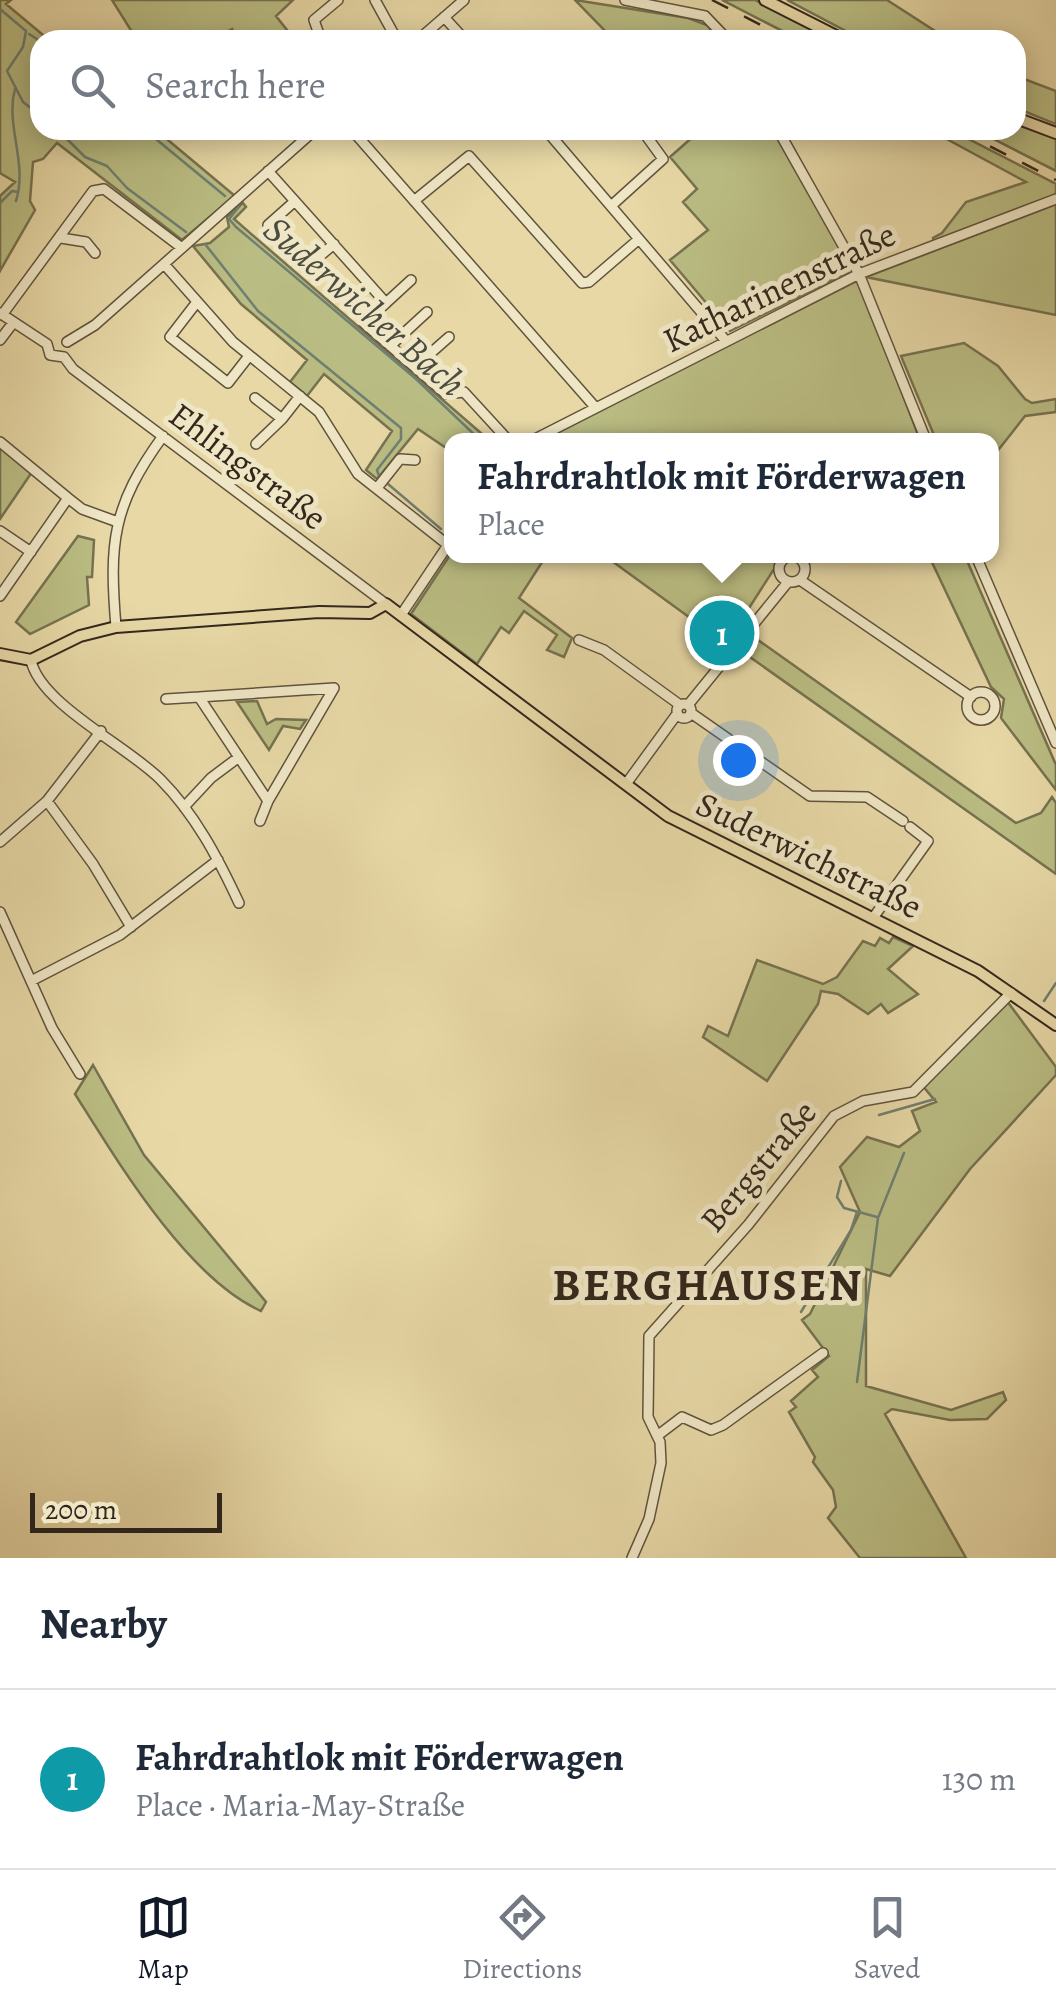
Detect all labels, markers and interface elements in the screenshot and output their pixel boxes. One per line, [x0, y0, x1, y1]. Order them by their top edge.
search box [30, 30, 1026, 140]
icon: search [65, 58, 120, 113]
text: Search here [145, 59, 326, 111]
water label: Suderwicher Bach [253, 203, 477, 409]
street label: Katharinenstraße [655, 210, 903, 364]
street label: Ehlingstraße [159, 391, 337, 541]
popup [444, 433, 999, 563]
text: Fahrdrahtlok mit Förderwagen [477, 450, 966, 502]
text: Place [477, 502, 545, 546]
pin: 1 [690, 596, 754, 670]
your location [713, 735, 764, 786]
street label: Suderwichstraße [688, 780, 930, 930]
street label: Bergstraße [689, 1090, 827, 1242]
district label: BERGHAUSEN [552, 1254, 864, 1316]
scale bar [30, 1488, 222, 1532]
text: 200 m [45, 1491, 117, 1529]
text: Nearby [40, 1595, 167, 1652]
text: Fahrdrahtlok mit Förderwagen [135, 1731, 624, 1783]
text: 1 [67, 1757, 78, 1801]
text: 130 m [942, 1757, 1016, 1801]
text: Place · Maria-May-Straße [135, 1783, 465, 1827]
tab: Map [136, 1890, 191, 1988]
tab: Directions [462, 1890, 582, 1988]
tab: Saved [854, 1890, 920, 1988]

